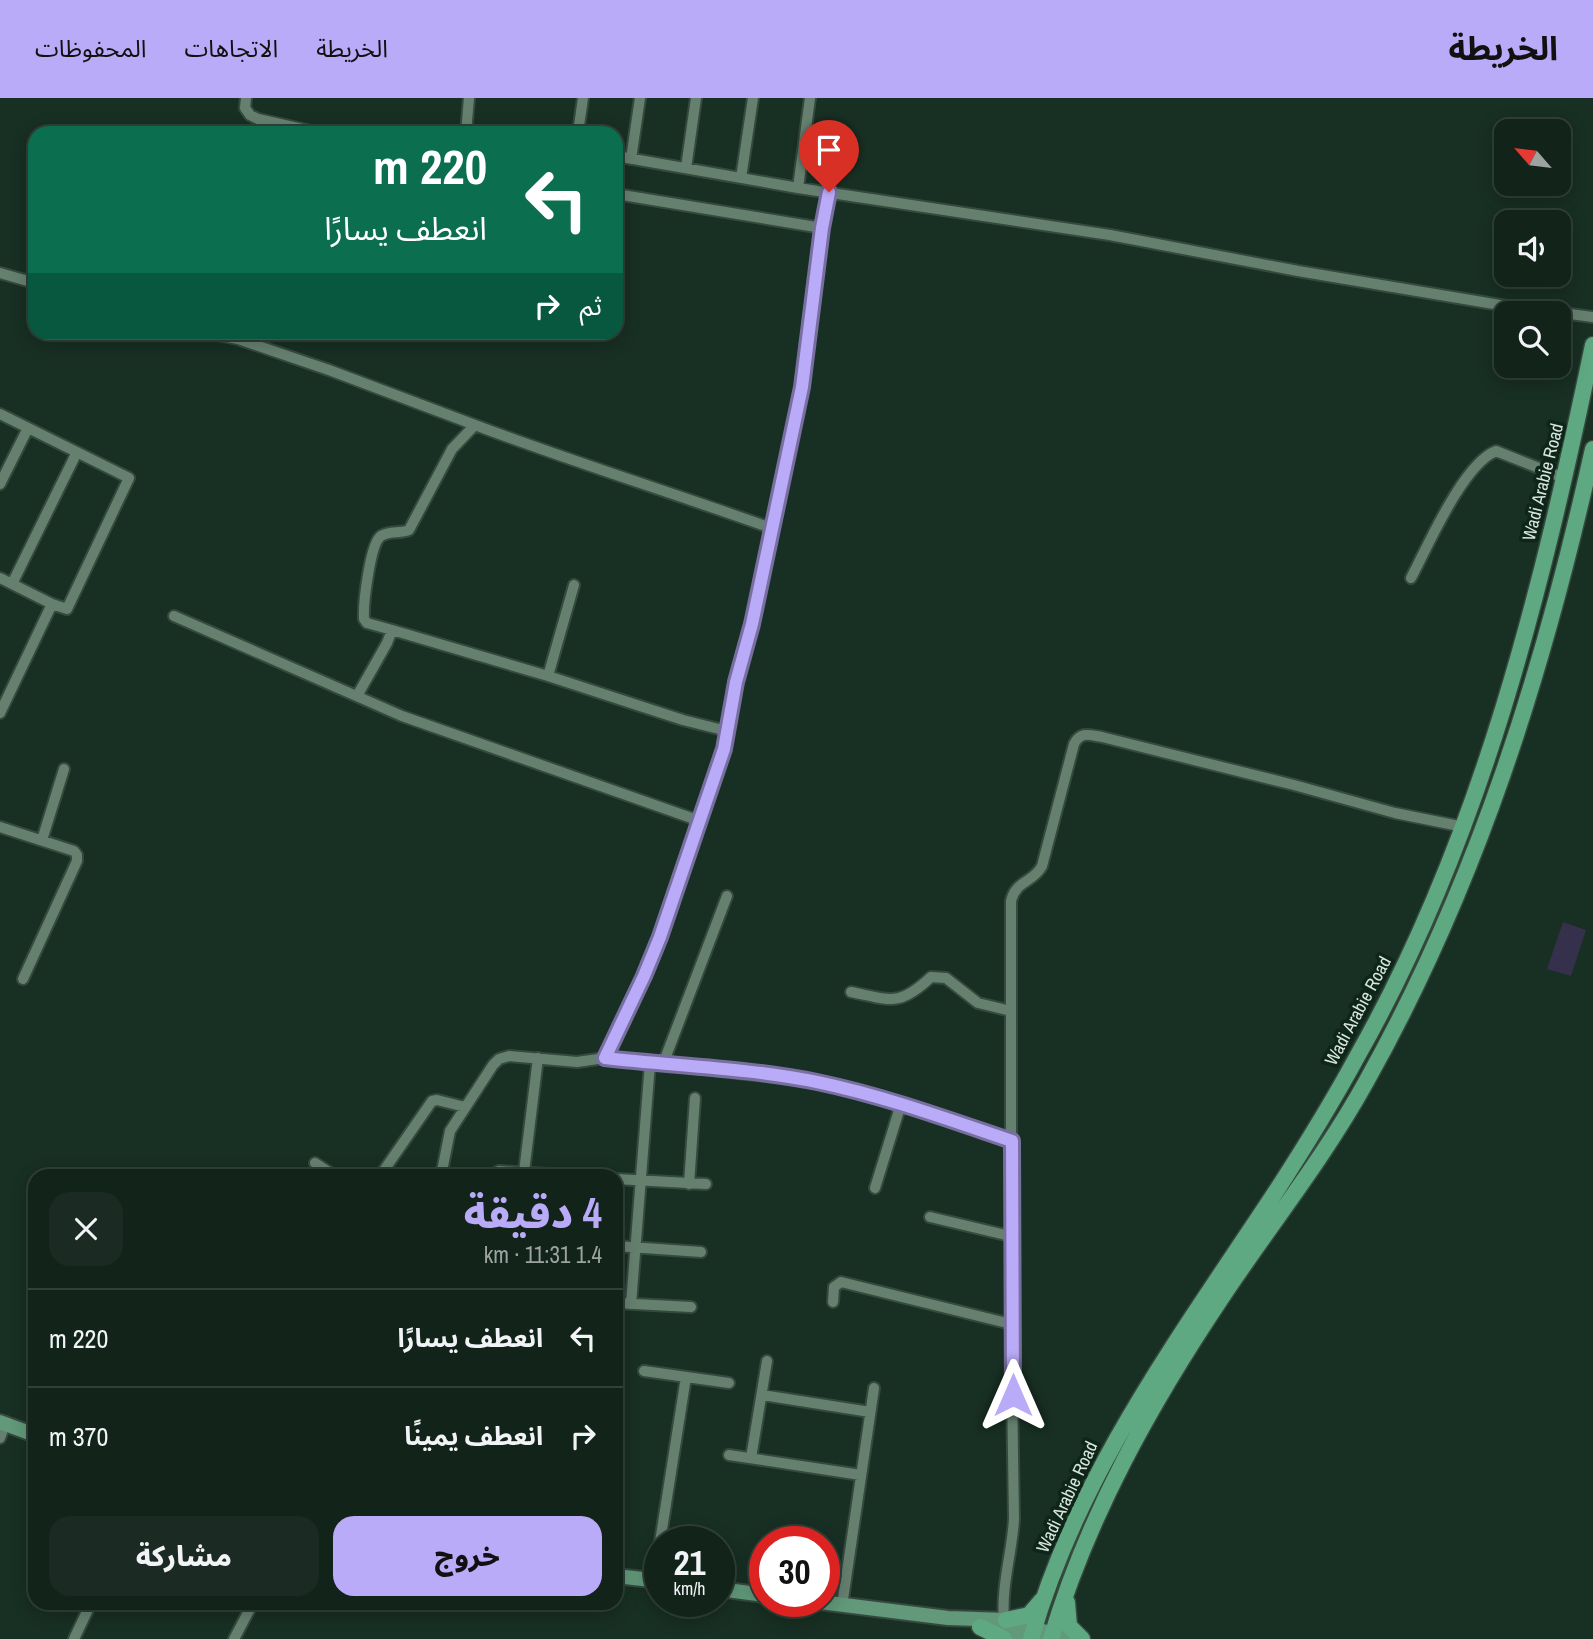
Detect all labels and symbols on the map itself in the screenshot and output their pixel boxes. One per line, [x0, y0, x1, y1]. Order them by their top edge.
north arrow [1494, 119, 1572, 196]
pin [799, 120, 859, 192]
street label: Wadi Arabie Road [1516, 421, 1569, 543]
street label: Wadi Arabie Road [1318, 952, 1397, 1070]
position arrow [976, 1358, 1050, 1432]
street label: Wadi Arabie Road [1030, 1437, 1103, 1556]
speed limit sign: 30 [749, 1526, 840, 1617]

